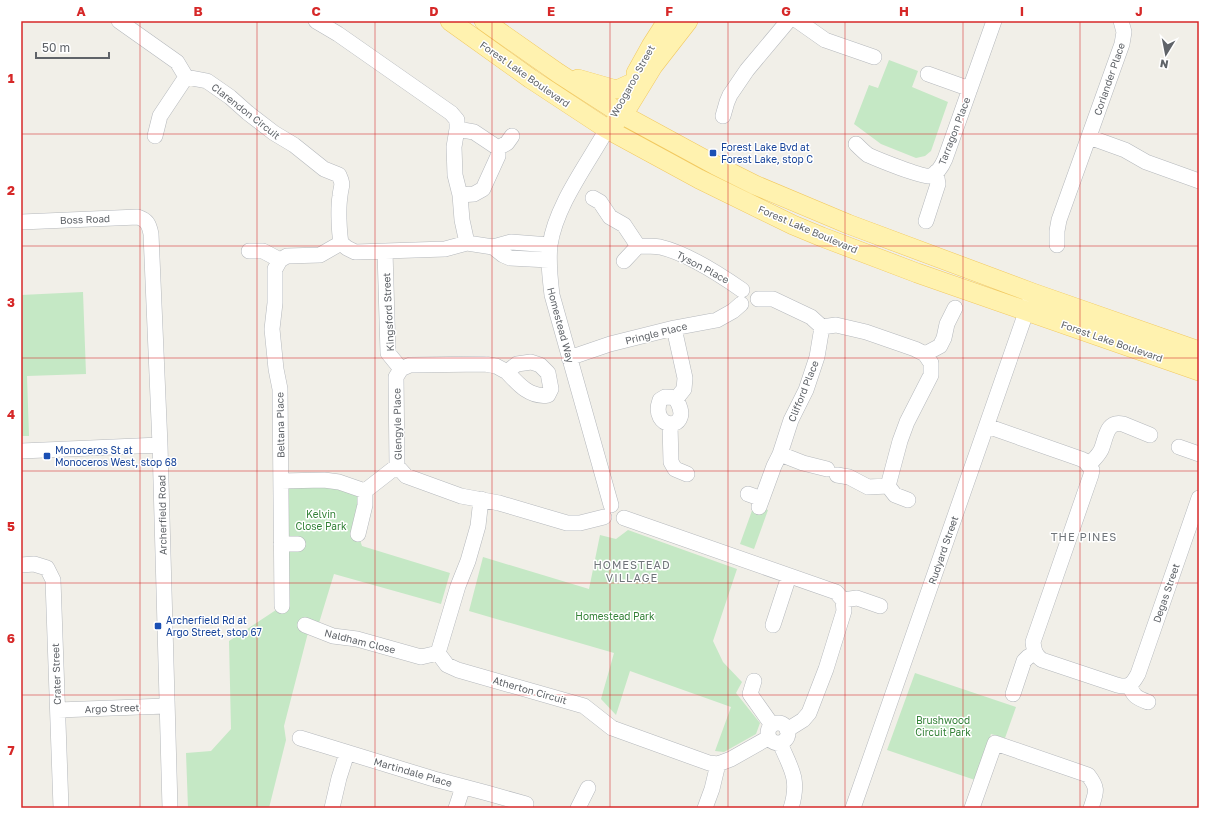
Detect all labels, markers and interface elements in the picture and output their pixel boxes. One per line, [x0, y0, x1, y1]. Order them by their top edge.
text: A [76, 3, 86, 19]
text: B [193, 3, 203, 19]
text: C [311, 3, 321, 19]
text: D [429, 3, 439, 19]
text: E [547, 3, 555, 19]
text: F [665, 3, 673, 19]
text: G [781, 3, 791, 19]
text: H [899, 3, 909, 19]
text: I [1020, 3, 1024, 19]
text: J [1135, 3, 1143, 19]
scale bar [36, 34, 109, 60]
north arrow [1146, 34, 1186, 74]
street label: Forest Lake Boulevard [478, 38, 572, 110]
text: 50 m [42, 40, 70, 55]
street label: Coriander Place [1091, 41, 1127, 117]
street label: Woogaroo Street [607, 43, 657, 119]
text: N [1159, 57, 1169, 71]
text: 1 [8, 70, 15, 86]
street label: Clarendon Circuit [209, 81, 283, 141]
street label: Tarragon Place [936, 95, 973, 167]
place label: Forest Lake Bvd at Forest Lake, stop C [721, 141, 813, 165]
marker: Forest Lake Bvd at Forest Lake, stop C [708, 148, 718, 158]
text: 2 [7, 182, 15, 198]
street label: Forest Lake Boulevard [756, 203, 860, 255]
street label: Boss Road [60, 212, 110, 226]
street label: Tyson Place [675, 248, 731, 286]
street label: Kingsford Street [380, 272, 396, 352]
street label: Homestead Way [545, 286, 577, 365]
text: 3 [7, 294, 15, 310]
street label: Forest Lake Boulevard [1060, 318, 1164, 364]
street label: Pringle Place [624, 319, 688, 347]
street label: Clifford Place [785, 358, 821, 423]
street label: Glengyle Place [390, 388, 404, 460]
street label: Beltana Place [273, 392, 287, 458]
text: 4 [7, 406, 15, 422]
place label: Monoceros St at Monoceros West, stop 68 [55, 444, 177, 468]
marker: Monoceros St at Monoceros West, stop 68 [42, 451, 52, 461]
street label: Archerfield Road [155, 475, 169, 555]
park label: Kelvin Close Park [295, 508, 347, 532]
street label: Rudyard Street [926, 514, 960, 586]
text: 5 [7, 518, 15, 534]
district label: THE PINES [1051, 530, 1117, 543]
district label: HOMESTEAD VILLAGE [593, 558, 671, 584]
street label: Degas Street [1150, 562, 1182, 624]
park label: Homestead Park [575, 610, 655, 622]
place label: Archerfield Rd at Argo Street, stop 67 [166, 614, 262, 638]
marker: Archerfield Rd at Argo Street, stop 67 [153, 621, 163, 631]
street label: Naldham Close [323, 626, 397, 656]
text: 6 [7, 630, 15, 646]
street label: Crater Street [49, 643, 63, 705]
street label: Atherton Circuit [492, 674, 568, 706]
street label: Argo Street [84, 701, 140, 715]
park label: Brushwood Circuit Park [915, 714, 971, 738]
text: 7 [7, 742, 15, 758]
street label: Martindale Place [372, 755, 454, 789]

